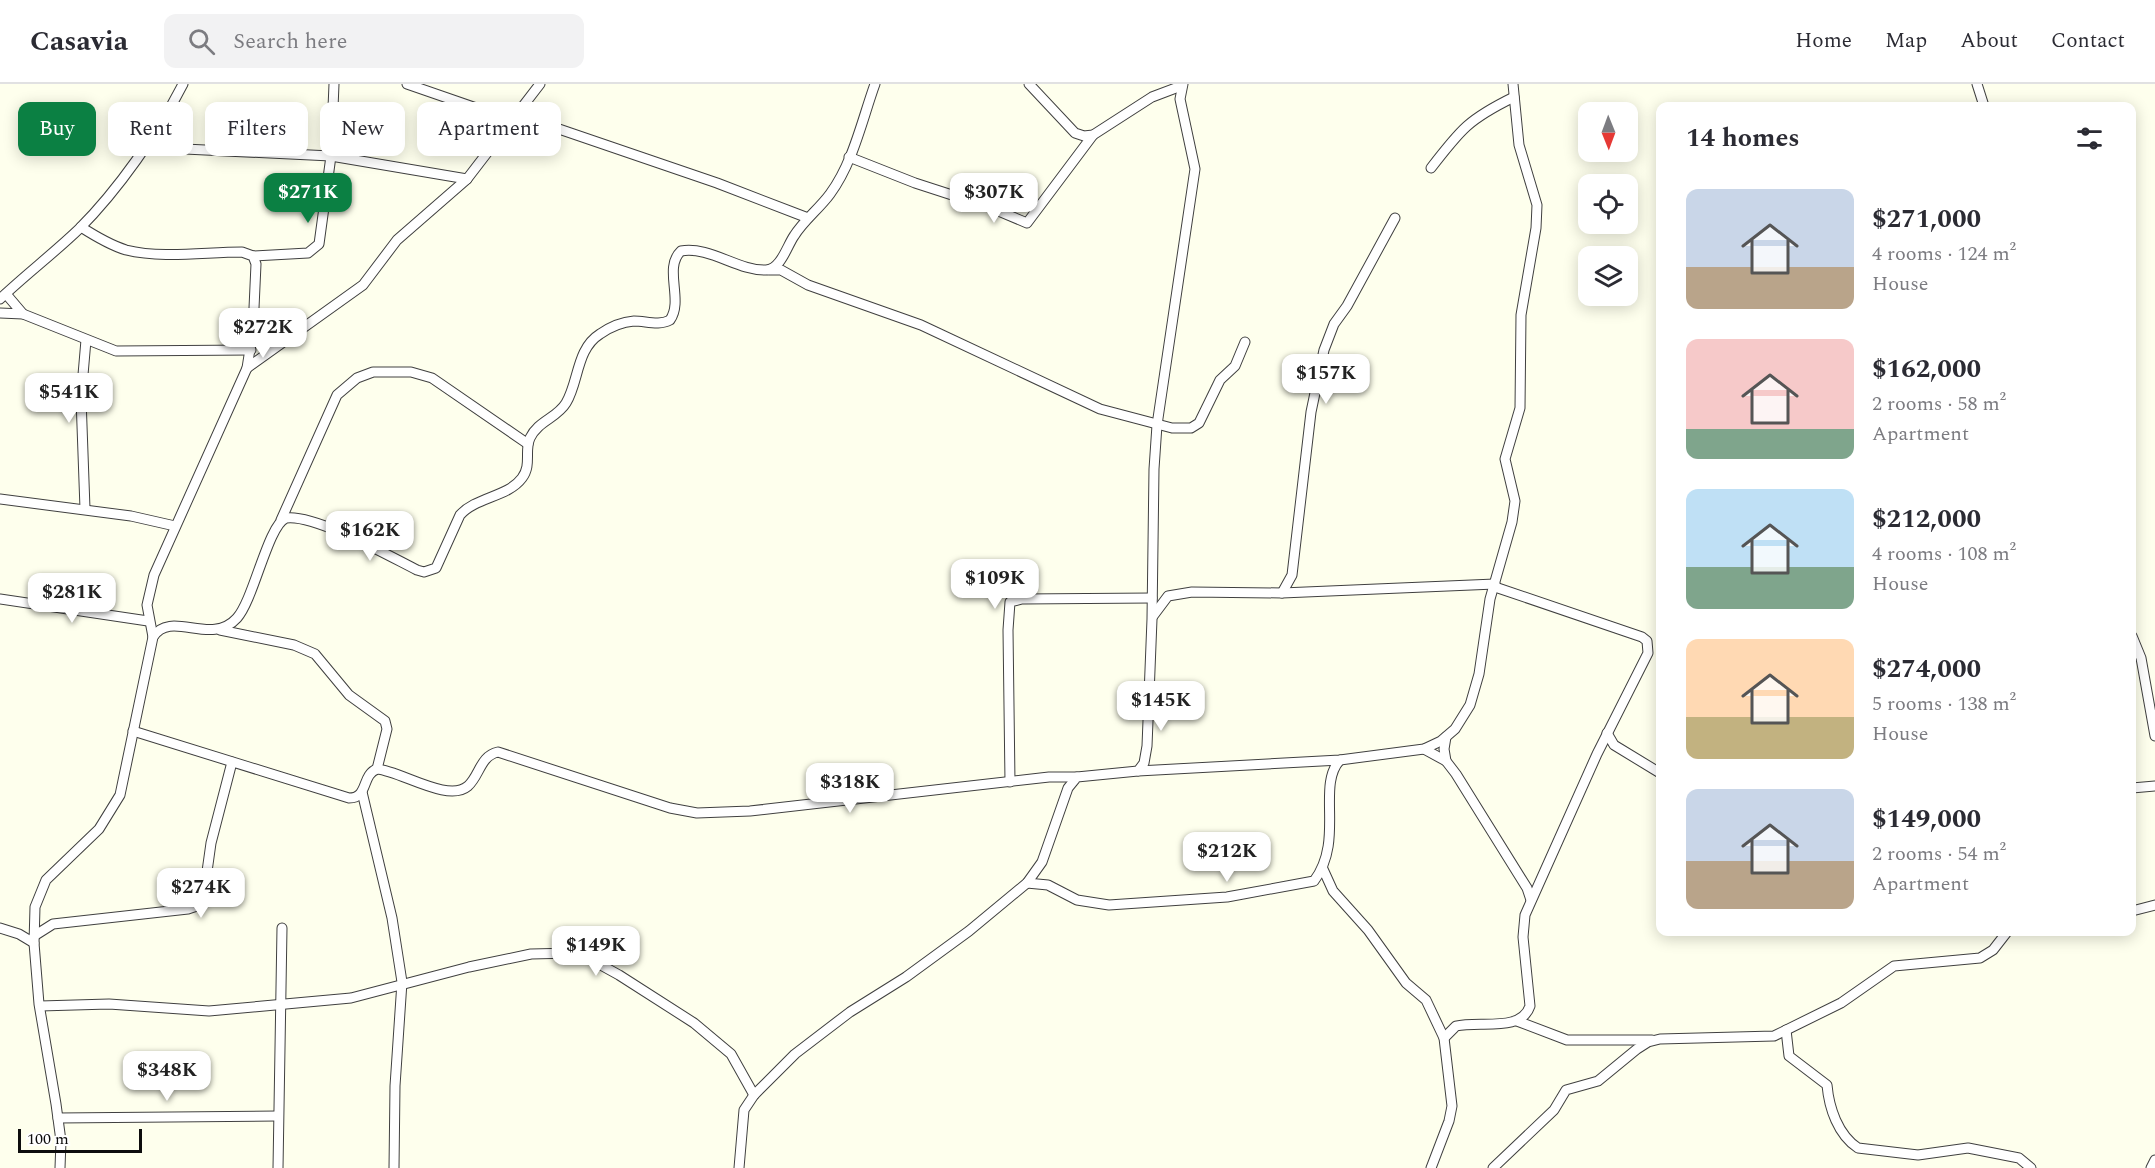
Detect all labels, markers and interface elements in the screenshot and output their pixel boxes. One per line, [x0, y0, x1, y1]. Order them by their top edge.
search box [164, 14, 584, 68]
text: Casavia [30, 20, 128, 63]
icon: search [185, 25, 218, 58]
text: Search here [233, 25, 347, 58]
text: Home [1795, 25, 1852, 57]
text: Map [1885, 25, 1927, 57]
text: About [1960, 25, 2018, 57]
text: Contact [2051, 25, 2125, 57]
chip: Buy [18, 102, 96, 156]
chip: Rent [108, 102, 193, 156]
chip: Filters [205, 102, 308, 156]
chip: New [320, 102, 405, 156]
chip: Apartment [417, 102, 561, 156]
north arrow [1578, 102, 1638, 162]
map controls [1578, 102, 1638, 306]
text: 14 homes [1686, 118, 1800, 158]
icon: filters [2073, 122, 2106, 155]
pin: $271K [266, 173, 350, 224]
pin: $307K [952, 173, 1036, 224]
button: locate [1578, 174, 1638, 234]
text: $271K [278, 177, 338, 207]
text: $307K [964, 177, 1024, 207]
text: $271,000 [1872, 199, 1981, 239]
icon: home [1734, 213, 1806, 285]
text: 4 rooms · 124 m² [1872, 239, 2016, 269]
button: layers [1578, 246, 1638, 306]
text: House [1872, 269, 1929, 299]
pin: $272K [221, 308, 305, 359]
text: $272K [233, 312, 293, 342]
text: $162,000 [1872, 349, 1981, 389]
pin: $157K [1284, 354, 1368, 405]
text: $157K [1296, 358, 1356, 388]
icon: home [1734, 363, 1806, 435]
pin: $541K [27, 373, 111, 424]
text: $541K [39, 377, 99, 407]
text: 2 rooms · 58 m² [1872, 389, 2006, 419]
text: Apartment [1872, 419, 1969, 449]
text: $212,000 [1872, 499, 1981, 539]
pin: $162K [328, 511, 412, 562]
icon: home [1734, 513, 1806, 585]
text: $162K [340, 515, 400, 545]
text: 4 rooms · 108 m² [1872, 539, 2016, 569]
pin: $109K [953, 559, 1037, 610]
text: $109K [965, 563, 1025, 593]
text: House [1872, 569, 1929, 599]
pin: $281K [30, 573, 114, 624]
text: $281K [42, 577, 102, 607]
text: $274,000 [1872, 649, 1981, 689]
icon: home [1734, 663, 1806, 735]
pin: $145K [1119, 681, 1203, 732]
text: $145K [1131, 685, 1191, 715]
text: 5 rooms · 138 m² [1872, 689, 2016, 719]
text: House [1872, 719, 1929, 749]
pin: $318K [808, 763, 892, 814]
text: $318K [820, 767, 880, 797]
text: $149,000 [1872, 799, 1981, 839]
icon: home [1734, 813, 1806, 885]
pin: $212K [1185, 832, 1269, 883]
text: $212K [1197, 836, 1257, 866]
text: 2 rooms · 54 m² [1872, 839, 2006, 869]
pin: $274K [159, 868, 243, 919]
text: Apartment [1872, 869, 1969, 899]
text: $274K [171, 872, 231, 902]
pin: $149K [554, 926, 638, 977]
text: $149K [566, 930, 626, 960]
pin: $348K [125, 1051, 209, 1102]
text: $348K [137, 1055, 197, 1085]
scale bar [18, 1126, 142, 1154]
text: 100 m [27, 1127, 69, 1151]

